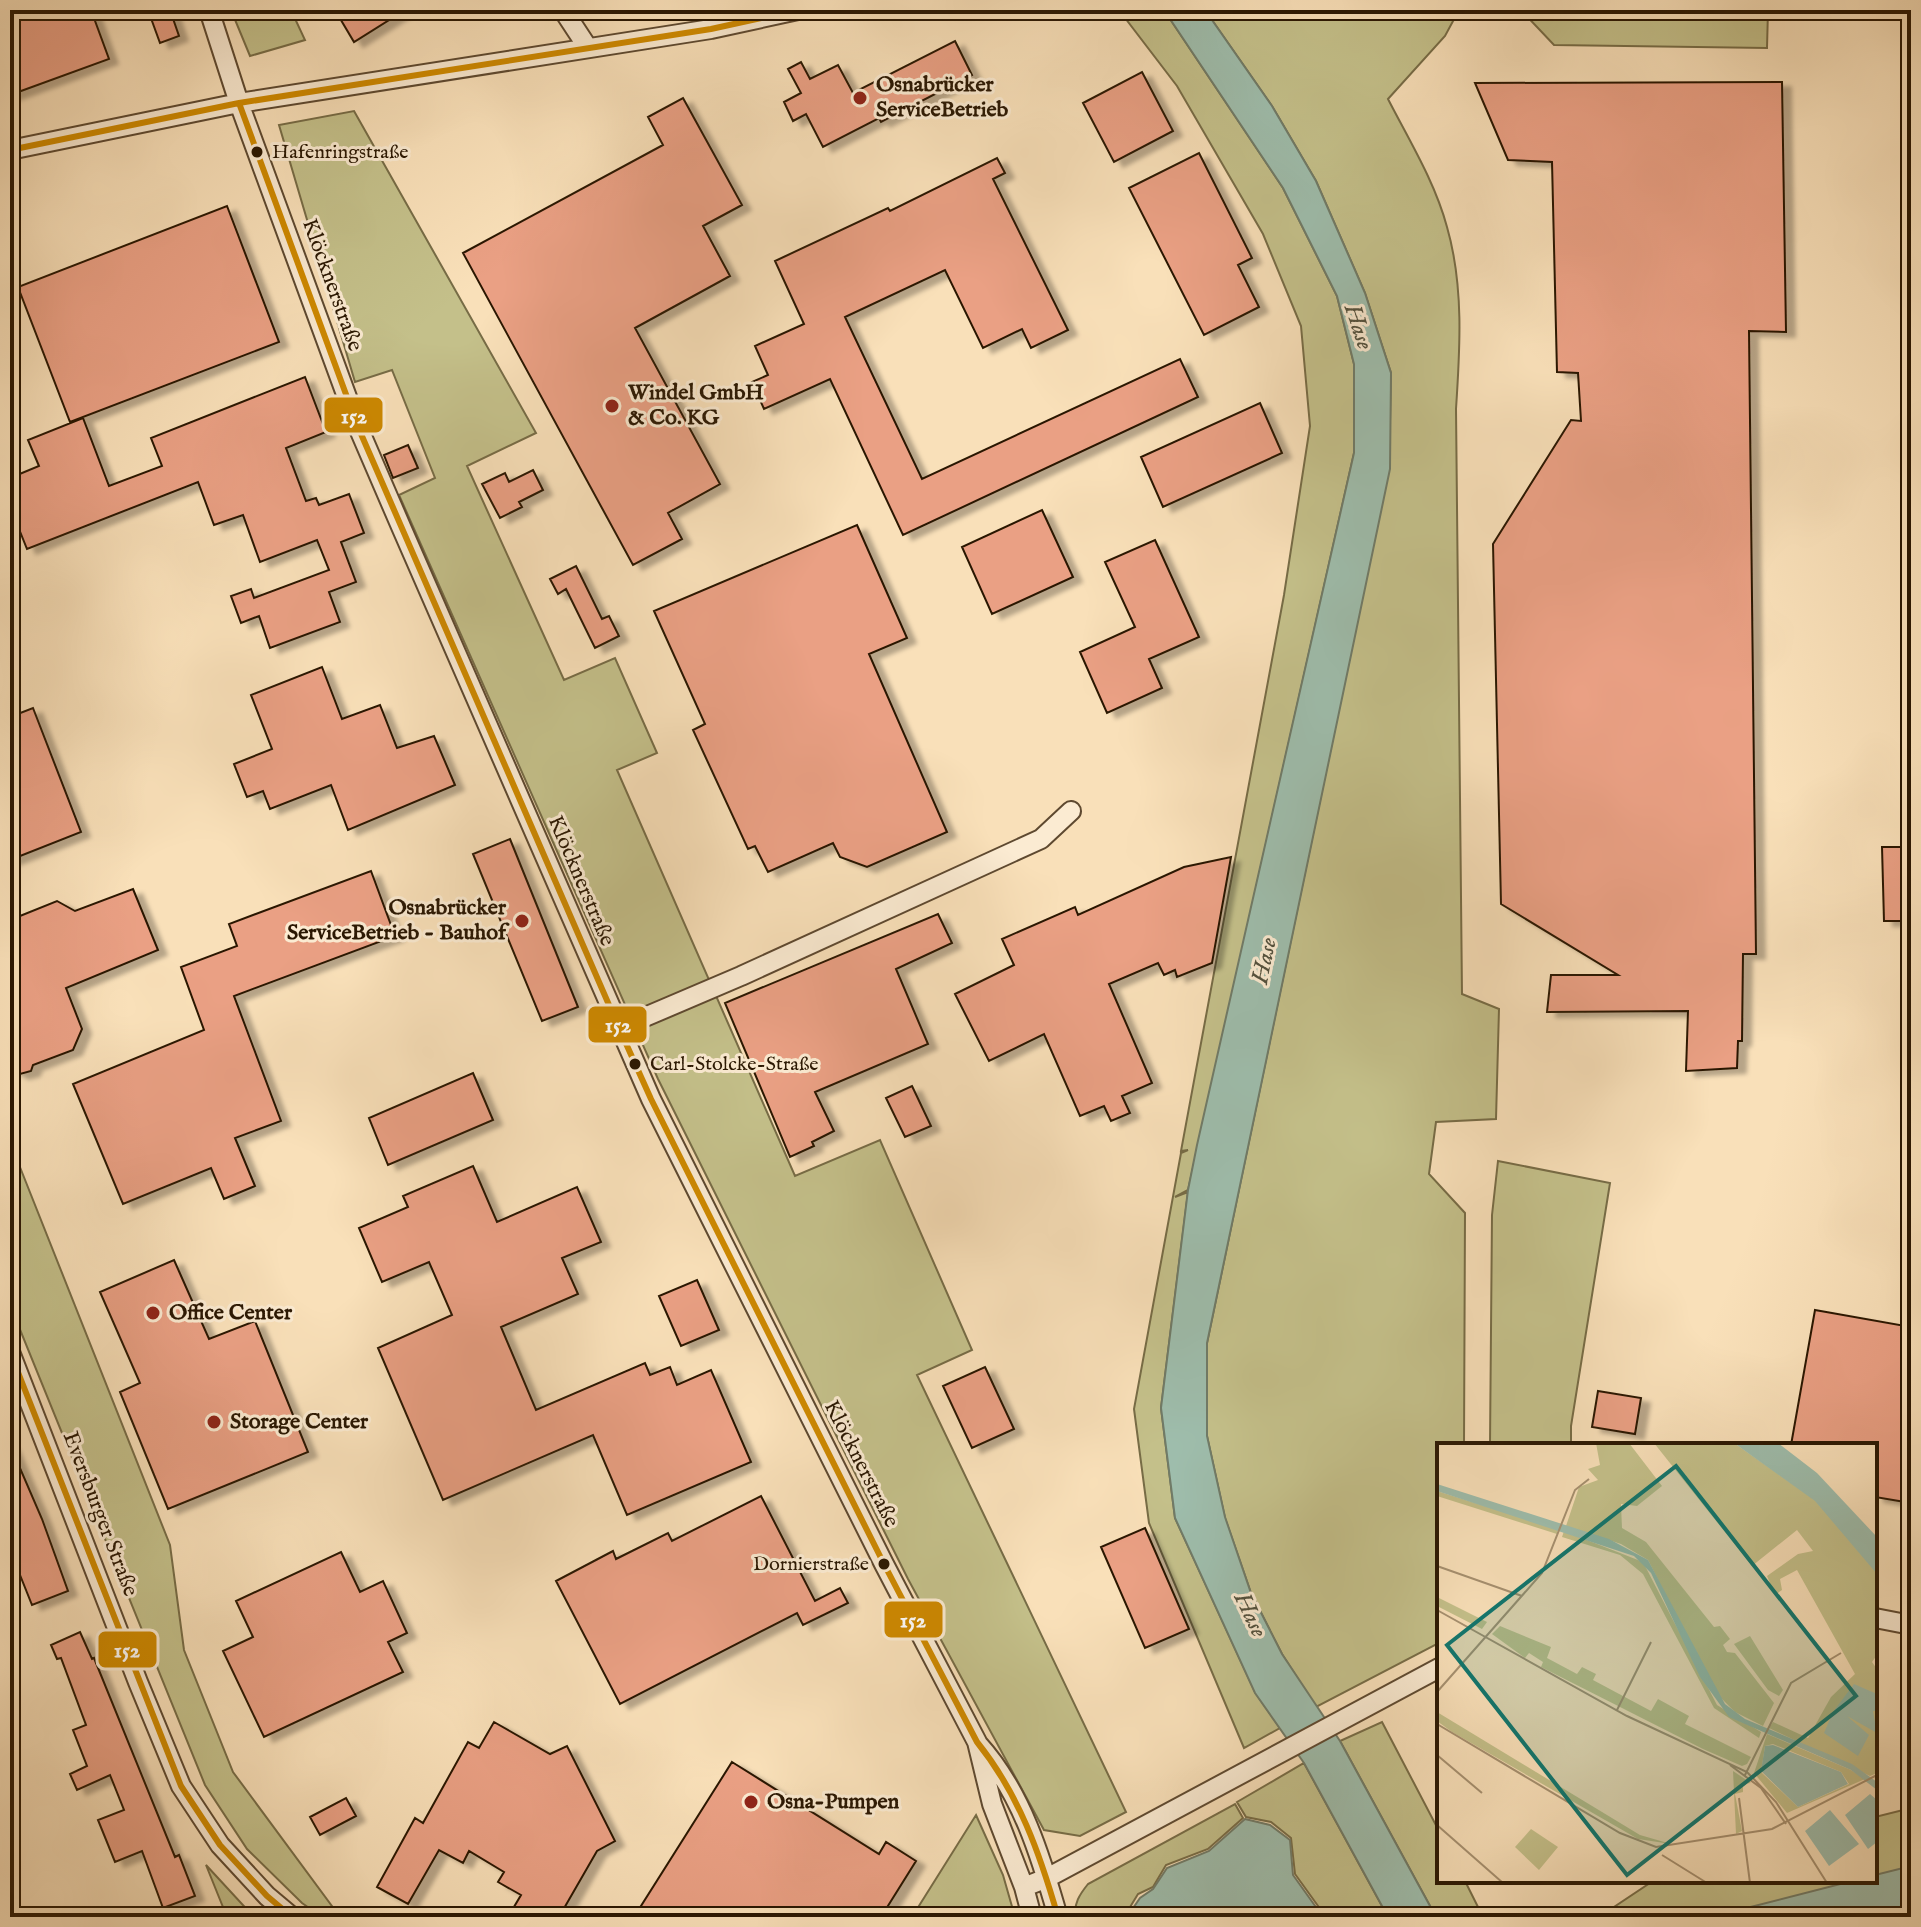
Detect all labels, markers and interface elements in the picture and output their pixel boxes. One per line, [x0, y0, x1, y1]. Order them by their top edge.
place label: Osnabrücker ServiceBetrieb [876, 71, 1009, 124]
marker: Osnabrücker ServiceBetrieb [851, 89, 869, 107]
place label: Hafenringstraße [272, 140, 408, 165]
marker: Hafenringstraße [249, 144, 265, 160]
street label: Klöcknerstraße [295, 215, 369, 355]
water label: Hase [1336, 299, 1380, 354]
place label: Windel GmbH & Co. KG [627, 379, 764, 432]
line badge: 152 [323, 396, 384, 434]
marker: Windel GmbH & Co. KG [603, 397, 621, 415]
text: 152 [341, 403, 367, 431]
street label: Klöcknerstraße [541, 812, 621, 950]
place label: Osnabrücker ServiceBetrieb - Bauhof [287, 894, 510, 947]
marker: Osnabrücker ServiceBetrieb - Bauhof [513, 912, 531, 930]
water label: Hase [1245, 935, 1285, 988]
line badge: 152 [587, 1005, 648, 1044]
text: 152 [605, 1012, 631, 1040]
place label: Carl-Stolcke-Straße [650, 1052, 818, 1077]
marker: Carl-Stolcke-Straße [627, 1056, 643, 1072]
place label: Office Center [169, 1299, 293, 1327]
marker: Office Center [144, 1304, 162, 1322]
street label: Klöcknerstraße [817, 1396, 905, 1532]
place label: Storage Center [230, 1408, 369, 1436]
marker: Storage Center [205, 1413, 223, 1431]
street label: Eversburger Straße [56, 1428, 144, 1600]
inset map [1437, 1443, 1877, 1883]
place label: Dornierstraße [753, 1552, 869, 1577]
marker: Dornierstraße [876, 1556, 892, 1572]
water label: Hase [1226, 1587, 1274, 1642]
line badge: 152 [883, 1600, 944, 1639]
text: 152 [900, 1607, 926, 1635]
line badge: 152 [97, 1630, 158, 1669]
text: 152 [114, 1637, 140, 1665]
place label: Osna-Pumpen [767, 1788, 900, 1816]
marker: Osna-Pumpen [742, 1793, 760, 1811]

